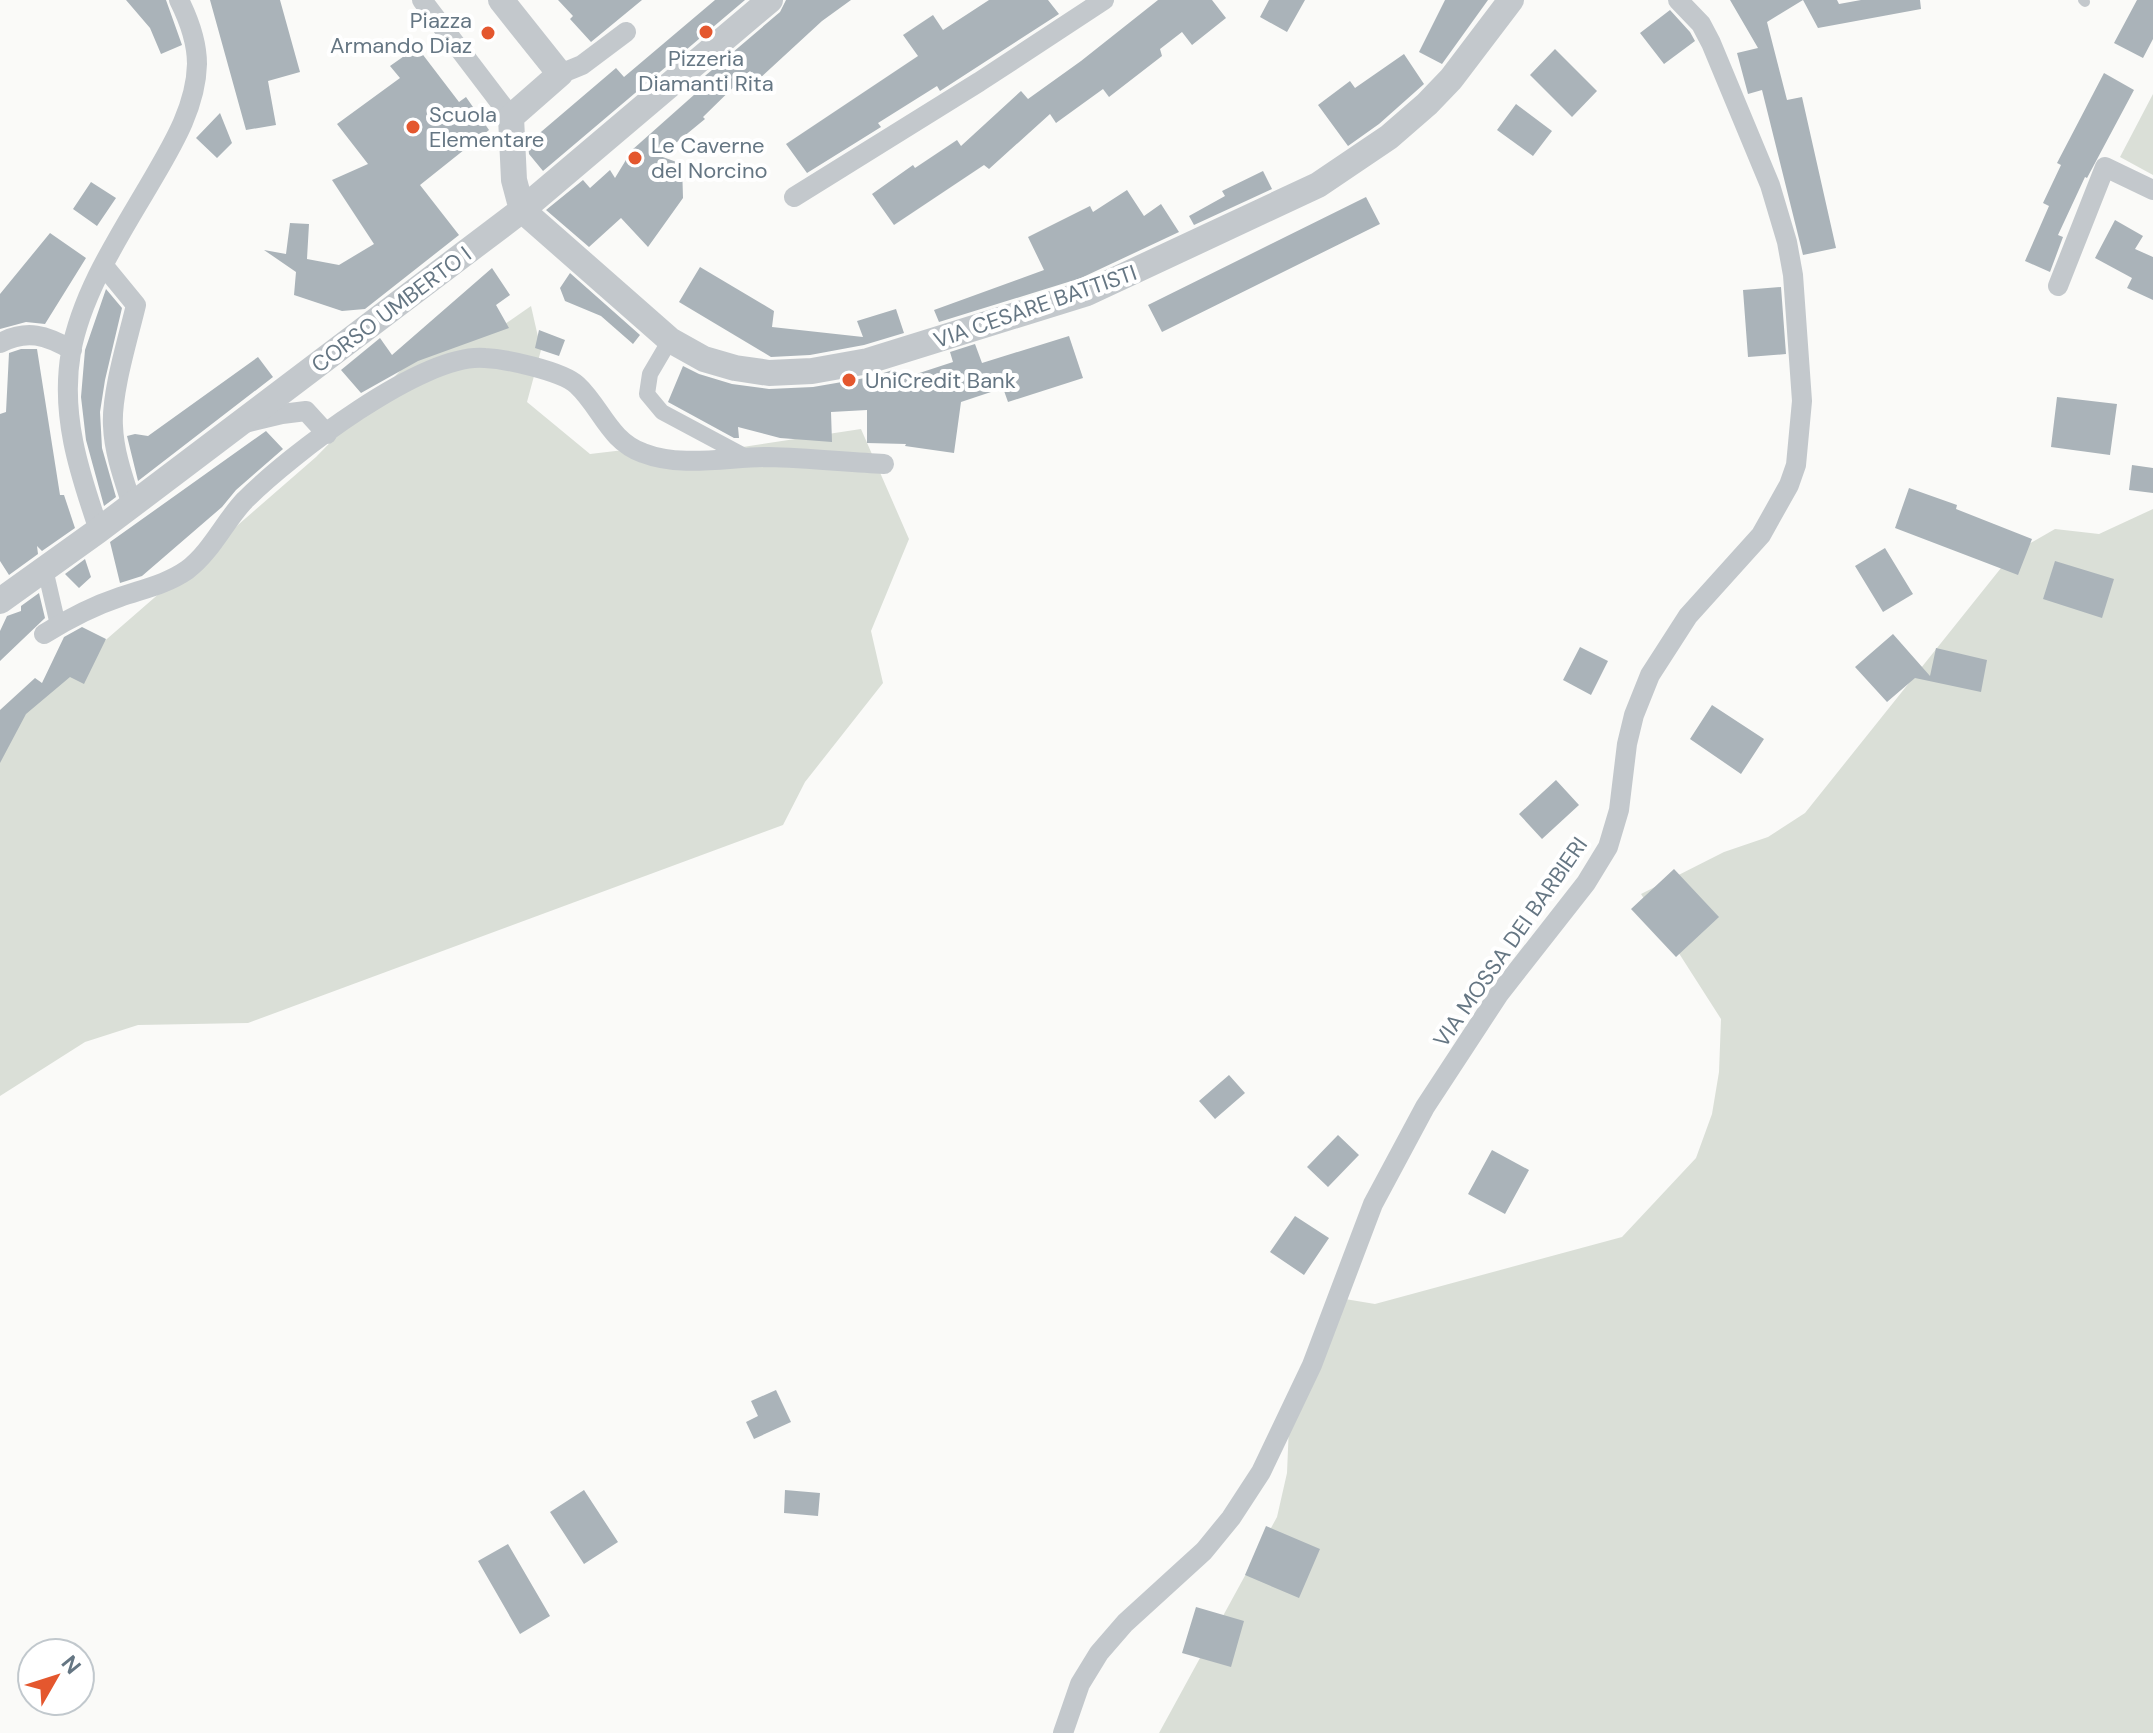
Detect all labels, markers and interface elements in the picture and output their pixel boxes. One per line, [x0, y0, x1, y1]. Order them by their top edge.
place label: Piazza Armando Diaz [330, 6, 472, 60]
marker: Pizzeria Diamanti Rita [697, 23, 715, 41]
marker: Piazza Armando Diaz [479, 24, 497, 42]
place label: Pizzeria Diamanti Rita [638, 44, 774, 98]
place label: Scuola Elementare [429, 100, 544, 154]
marker: Scuola Elementare [404, 118, 422, 136]
place label: Le Caverne del Norcino [651, 131, 768, 185]
marker: Le Caverne del Norcino [626, 149, 644, 167]
street label: CORSO UMBERTO I [306, 240, 477, 379]
street label: VIA CESARE BATTISTI [930, 258, 1141, 355]
place label: UniCredit Bank [865, 366, 1016, 395]
marker: UniCredit Bank [840, 371, 858, 389]
street label: VIA MOSSA DEI BARBIERI [1427, 832, 1594, 1053]
north arrow [16, 1637, 96, 1717]
text: N [55, 1649, 87, 1680]

